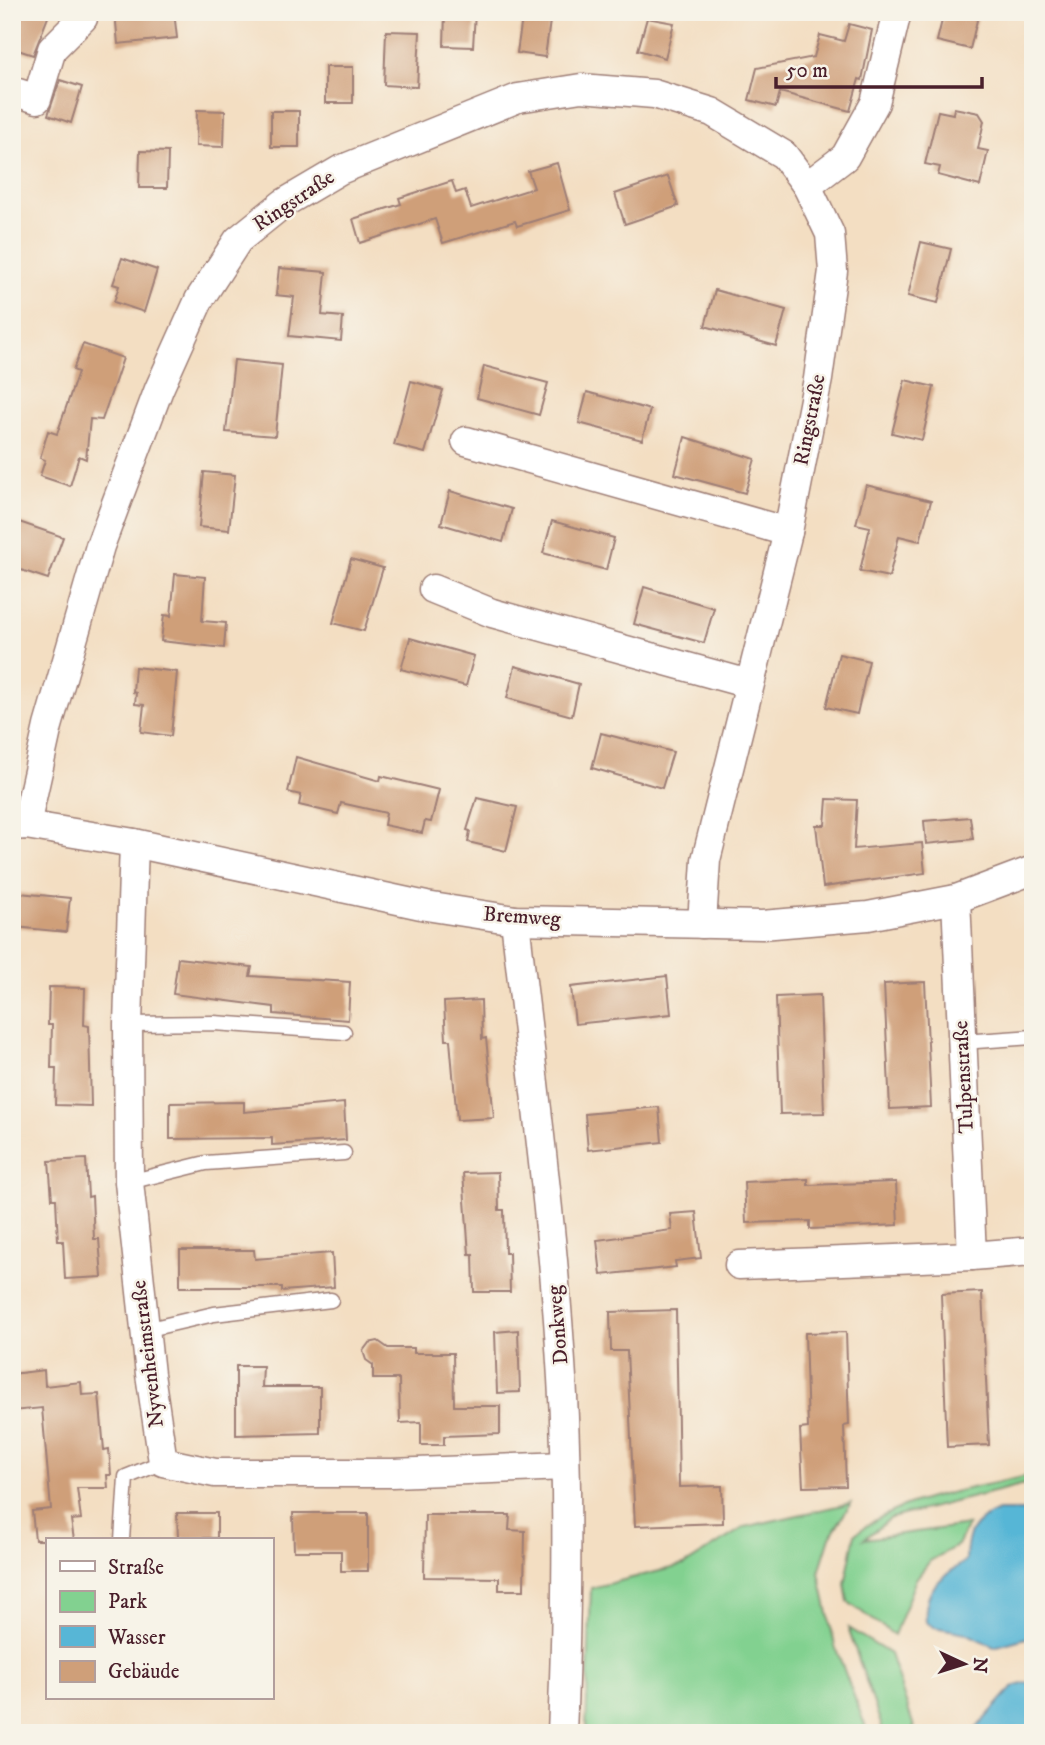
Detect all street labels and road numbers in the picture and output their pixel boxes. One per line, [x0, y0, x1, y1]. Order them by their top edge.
street label: Ringstraße [248, 164, 340, 238]
street label: Ringstraße [788, 372, 832, 468]
street label: Bremweg [482, 901, 562, 933]
street label: Tulpenstraße [948, 1020, 980, 1134]
street label: Nyvenheimstraße [126, 1279, 170, 1429]
street label: Donkweg [542, 1283, 574, 1366]

